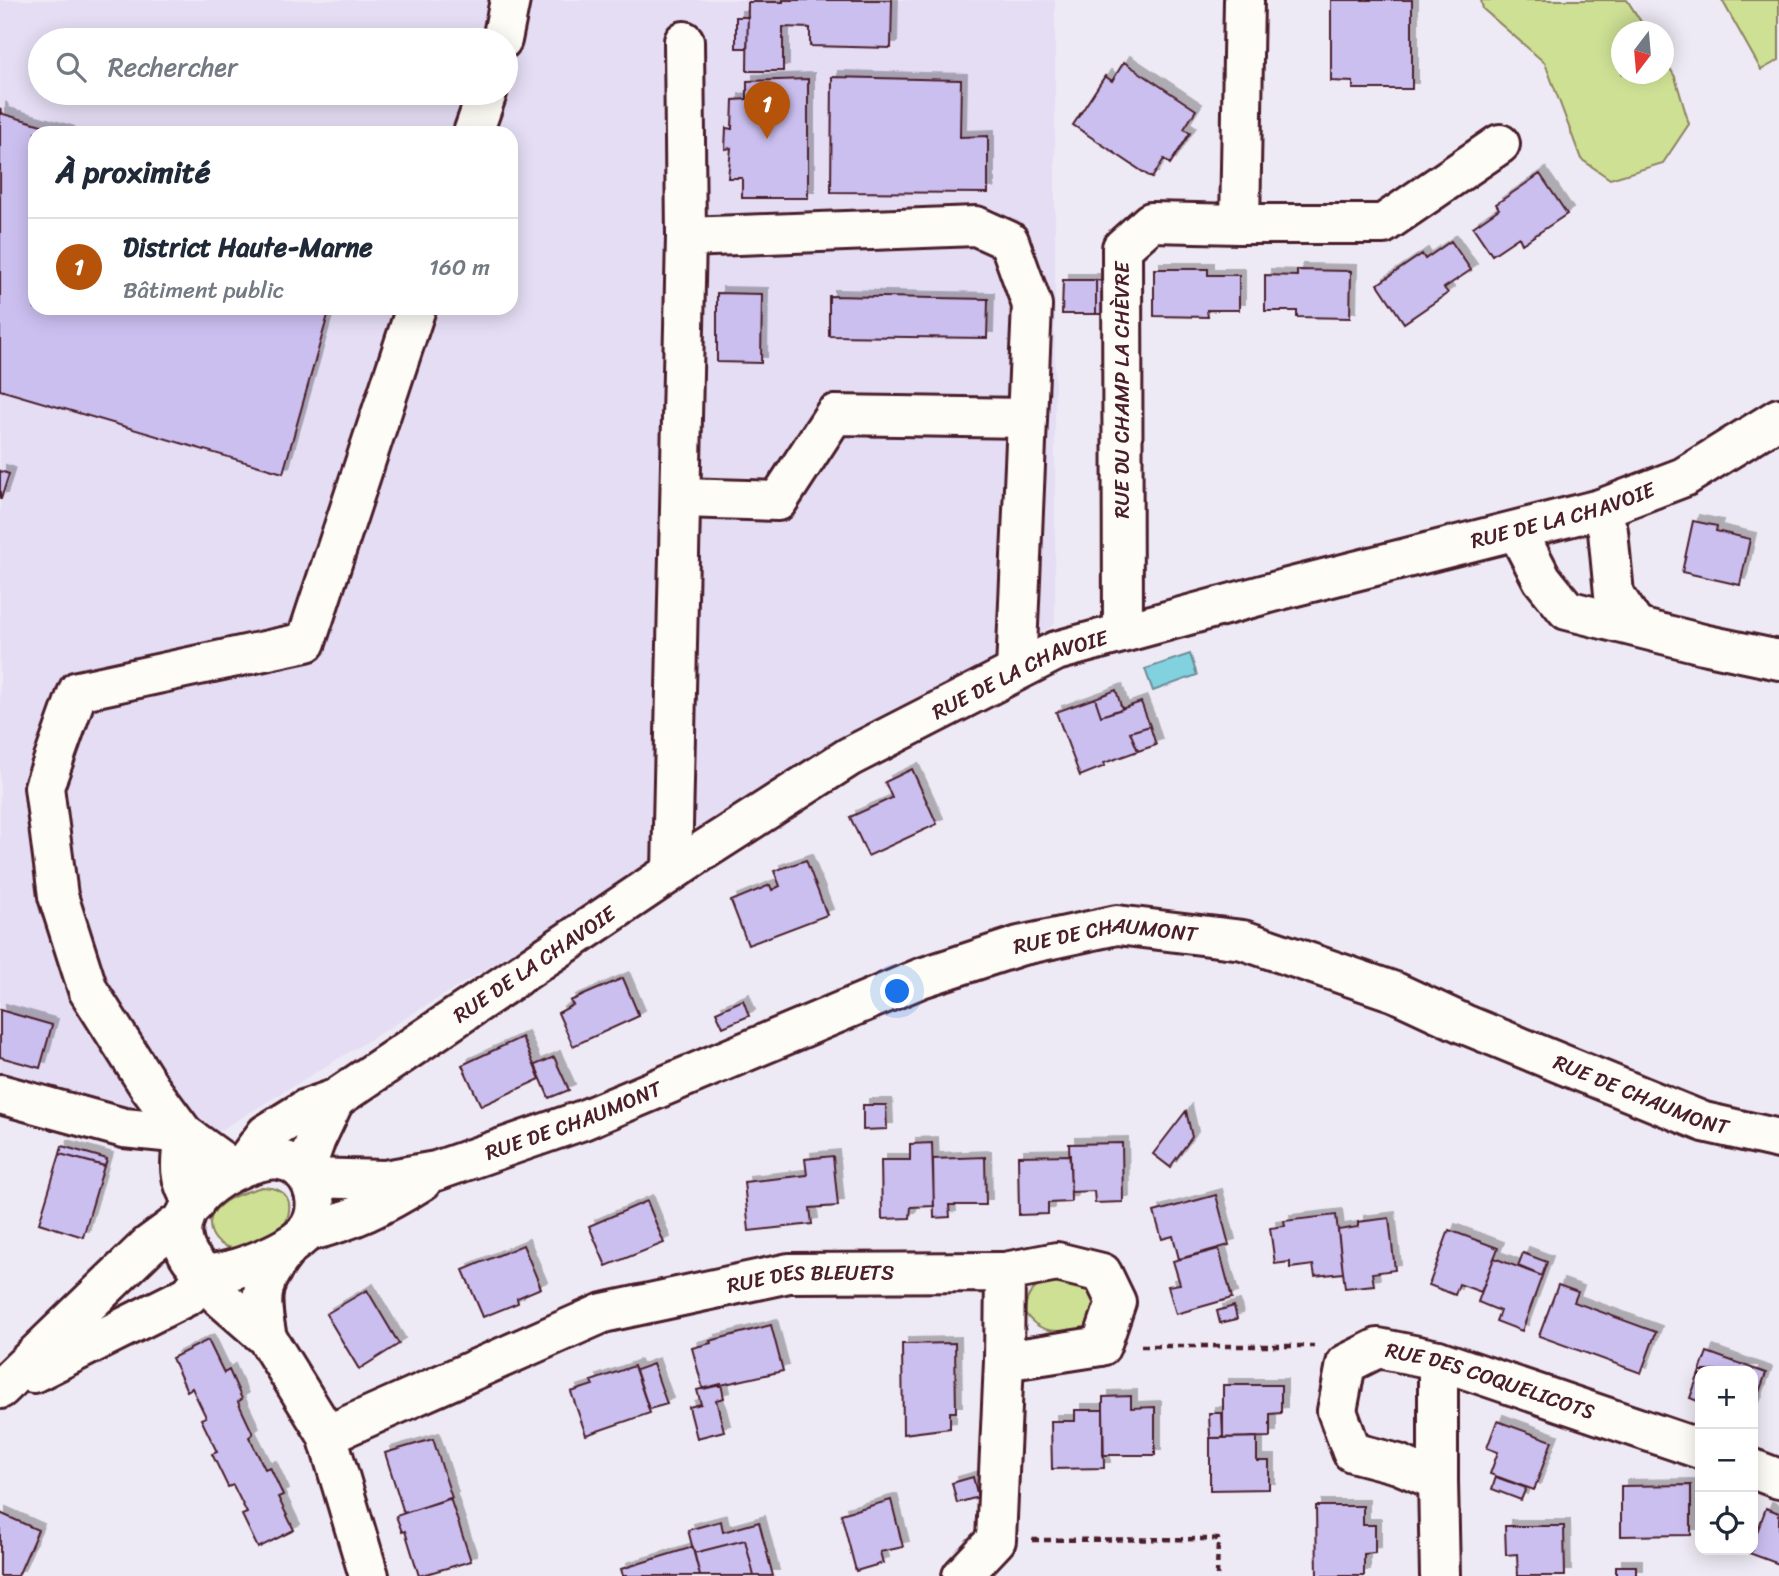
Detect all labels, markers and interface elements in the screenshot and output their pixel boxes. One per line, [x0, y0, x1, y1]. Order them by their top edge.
north arrow [1611, 21, 1674, 84]
search box [28, 28, 518, 105]
text: Rechercher [108, 44, 238, 90]
icon: search [52, 48, 90, 86]
pin: 1 [744, 81, 790, 139]
text: À proximité [56, 145, 210, 199]
text: District Haute-Marne [123, 224, 373, 270]
text: 1 [74, 247, 84, 288]
text: 160 m [429, 247, 490, 288]
street label: RUE DU CHAMP LA CHÈVRE [1103, 260, 1141, 519]
text: Bâtiment public [123, 270, 285, 311]
street label: RUE DE LA CHAVOIE [1467, 470, 1662, 560]
street label: RUE DE LA CHAVOIE [925, 619, 1113, 731]
street label: RUE DE LA CHAVOIE [445, 895, 625, 1033]
street label: RUE DE CHAUMONT [1010, 905, 1201, 966]
your location [880, 974, 914, 1008]
street label: RUE DE CHAUMONT [1547, 1043, 1734, 1146]
street label: RUE DE CHAUMONT [480, 1070, 669, 1172]
street label: RUE DES BLEUETS [723, 1253, 894, 1305]
street label: RUE DES COQUELICOTS [1382, 1331, 1600, 1431]
map controls [1695, 1366, 1758, 1555]
button: + [1695, 1366, 1758, 1429]
button: − [1695, 1429, 1758, 1492]
button: locate [1695, 1492, 1758, 1555]

